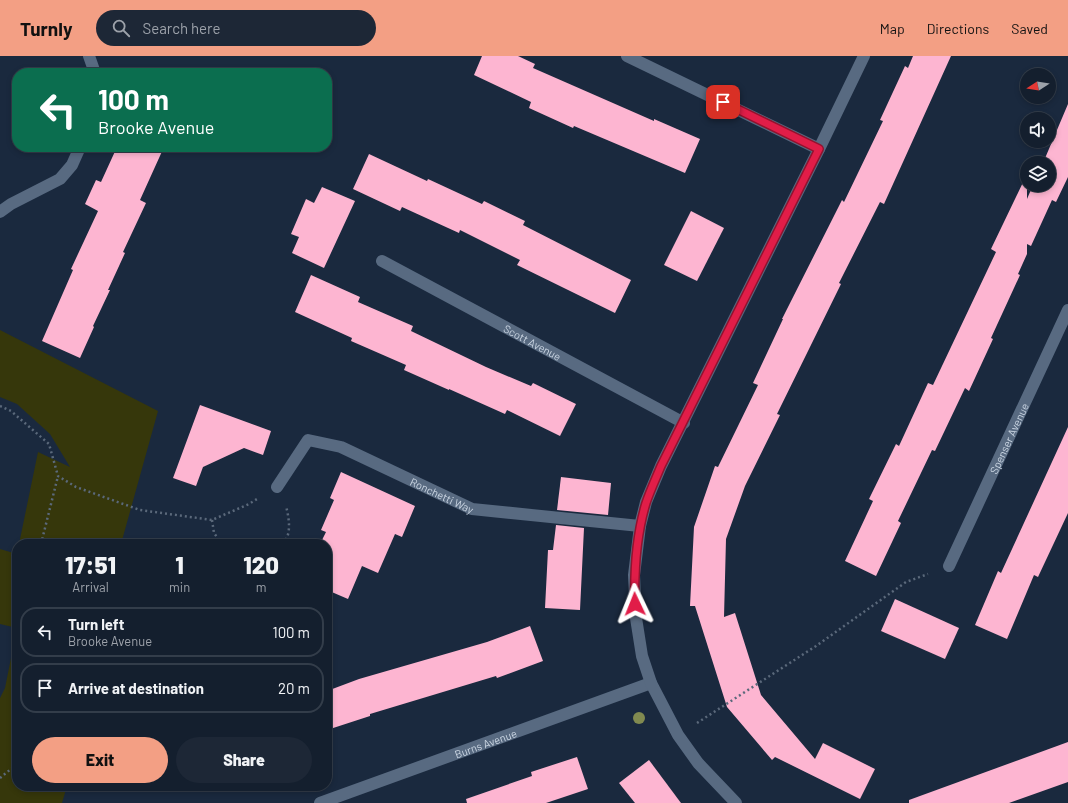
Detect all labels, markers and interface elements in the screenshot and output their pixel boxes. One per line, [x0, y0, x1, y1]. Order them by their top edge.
search box [96, 10, 376, 46]
text: Turnly [20, 17, 72, 40]
icon: search [110, 17, 132, 39]
text: Search here [142, 19, 220, 37]
text: Map [880, 20, 905, 37]
text: Directions [927, 20, 989, 37]
text: Saved [1011, 20, 1048, 37]
north arrow [1020, 68, 1056, 104]
map controls [1020, 68, 1056, 192]
text: 100 m [98, 82, 169, 116]
icon: left [32, 84, 84, 136]
pin [706, 85, 740, 119]
icon: arrive [712, 91, 734, 113]
button: sound [1020, 112, 1056, 148]
text: Brooke Avenue [98, 116, 214, 138]
button: layers [1020, 156, 1056, 192]
street label: Scott Avenue [502, 321, 564, 363]
street label: Spenser Avenue [986, 401, 1031, 476]
street label: Ronchetti Way [408, 474, 476, 515]
text: 17:51 [65, 550, 116, 579]
text: 1 [175, 550, 184, 579]
text: 120 [243, 550, 279, 579]
text: Arrival [72, 579, 109, 595]
text: min [169, 579, 190, 595]
text: m [256, 579, 266, 595]
position arrow [614, 583, 656, 625]
text: Turn left [68, 615, 124, 633]
icon: left [34, 621, 56, 643]
text: 100 m [272, 623, 310, 641]
text: Brooke Avenue [68, 633, 152, 649]
icon: arrive [34, 677, 56, 699]
text: Arrive at destination [68, 679, 204, 697]
text: 20 m [278, 679, 310, 697]
street label: Burns Avenue [453, 726, 518, 760]
button: Exit [32, 737, 168, 783]
button: Share [176, 737, 312, 783]

